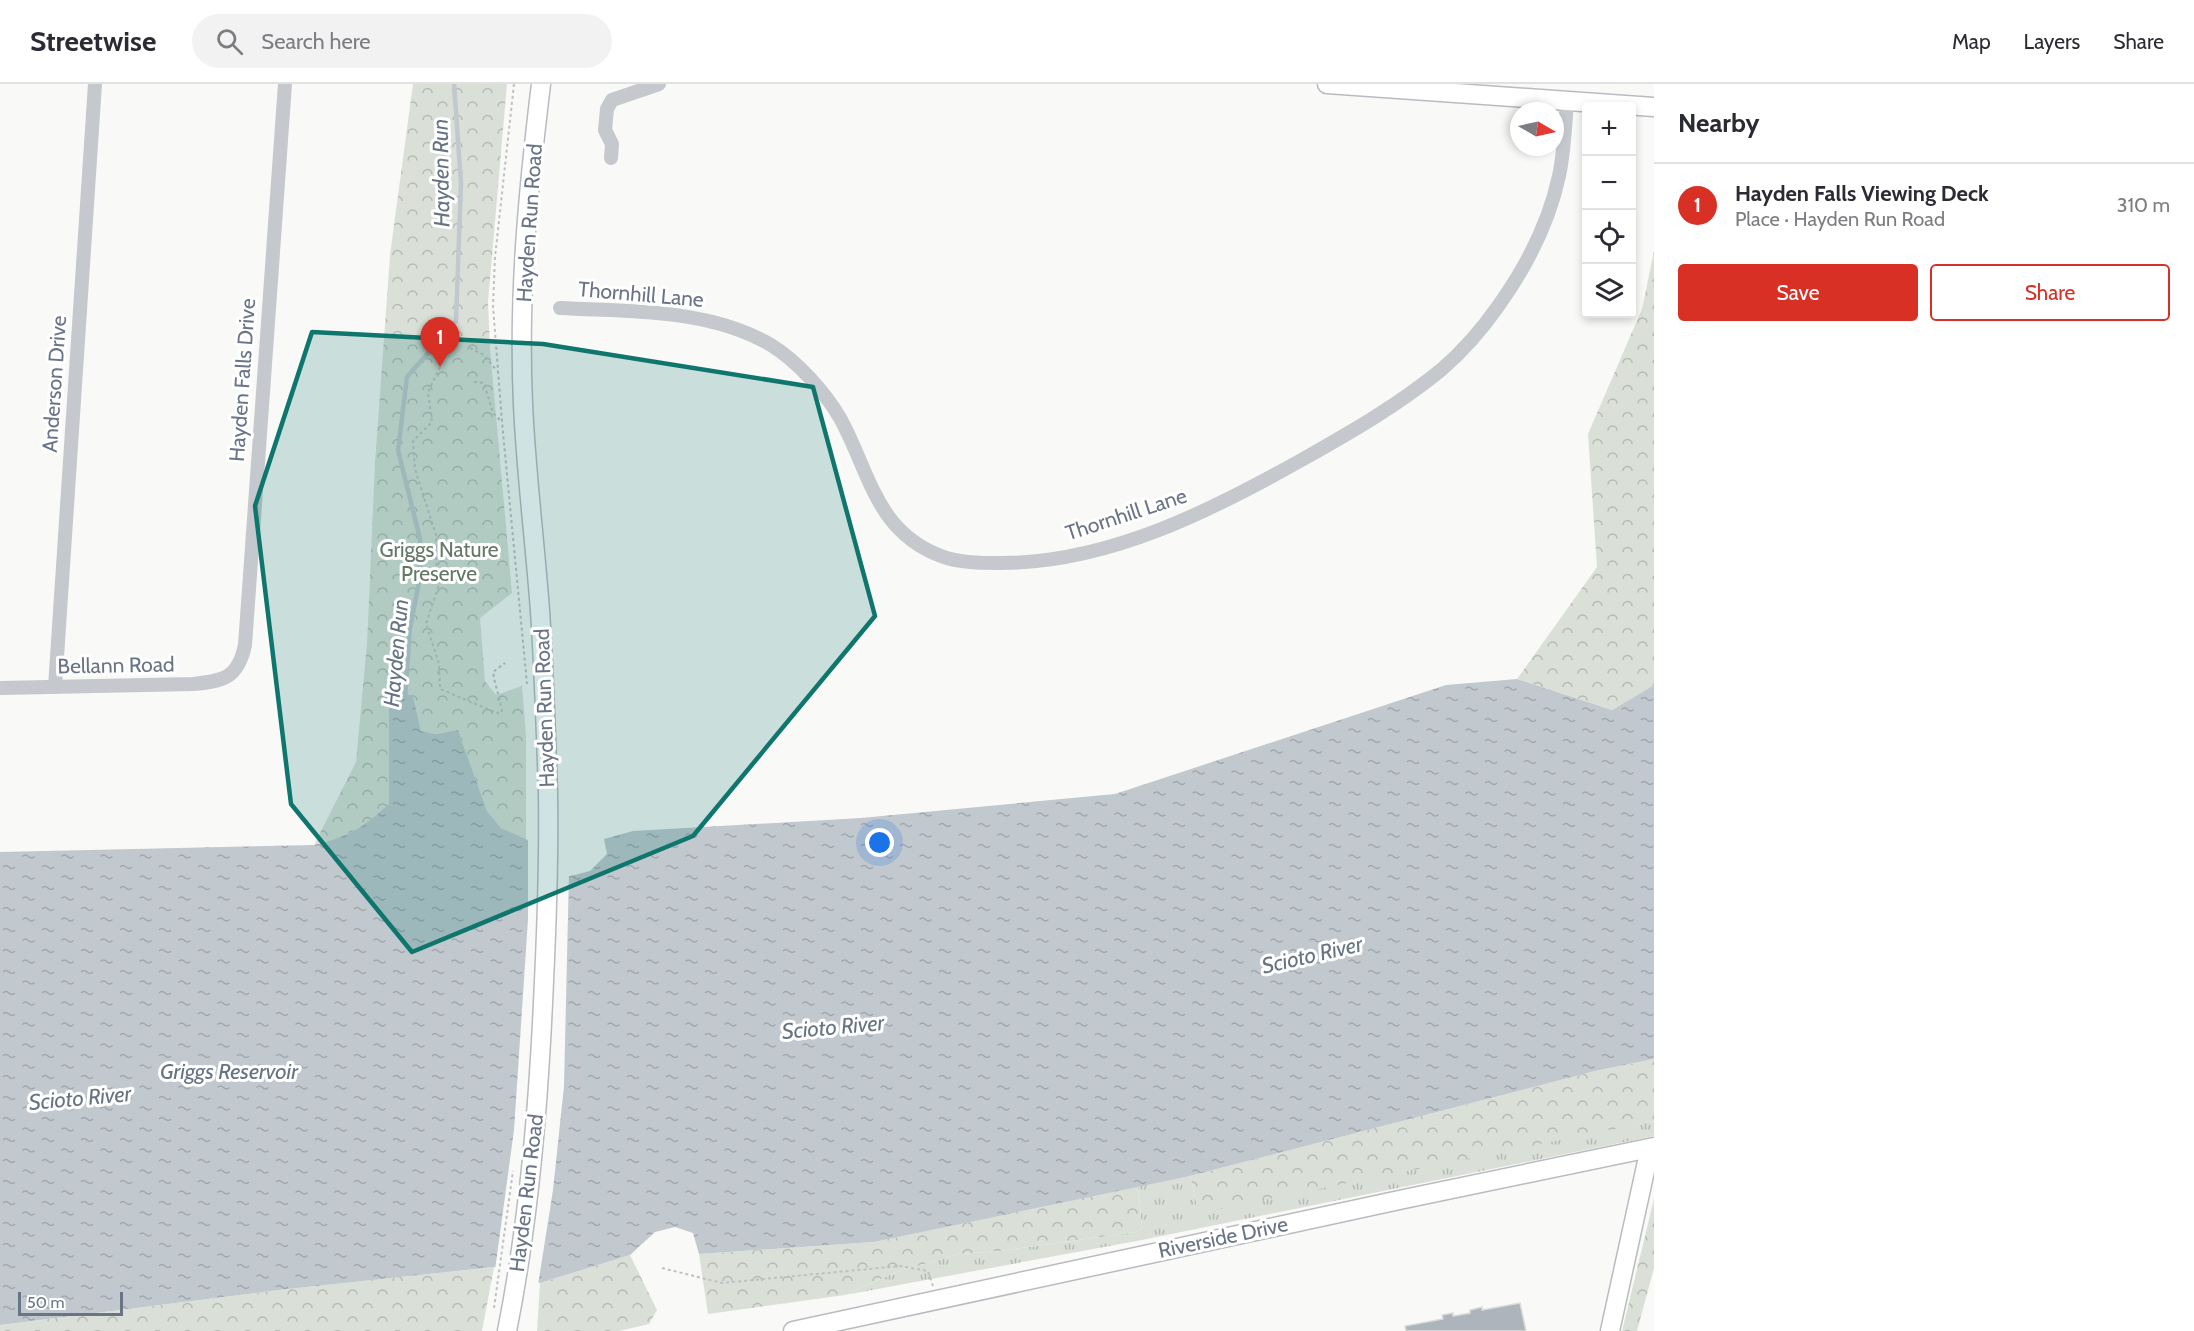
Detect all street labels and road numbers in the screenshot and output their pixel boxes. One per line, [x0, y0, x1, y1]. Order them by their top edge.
street label: Hayden Run Road [511, 143, 547, 303]
street label: Thornhill Lane [577, 276, 705, 312]
street label: Hayden Falls Drive [224, 297, 260, 463]
street label: Anderson Drive [37, 314, 71, 453]
street label: Thornhill Lane [1062, 483, 1190, 545]
street label: Hayden Run Road [529, 628, 559, 788]
street label: Bellann Road [57, 651, 175, 679]
street label: Hayden Run Road [504, 1113, 548, 1273]
street label: Riverside Drive [1156, 1211, 1290, 1263]

